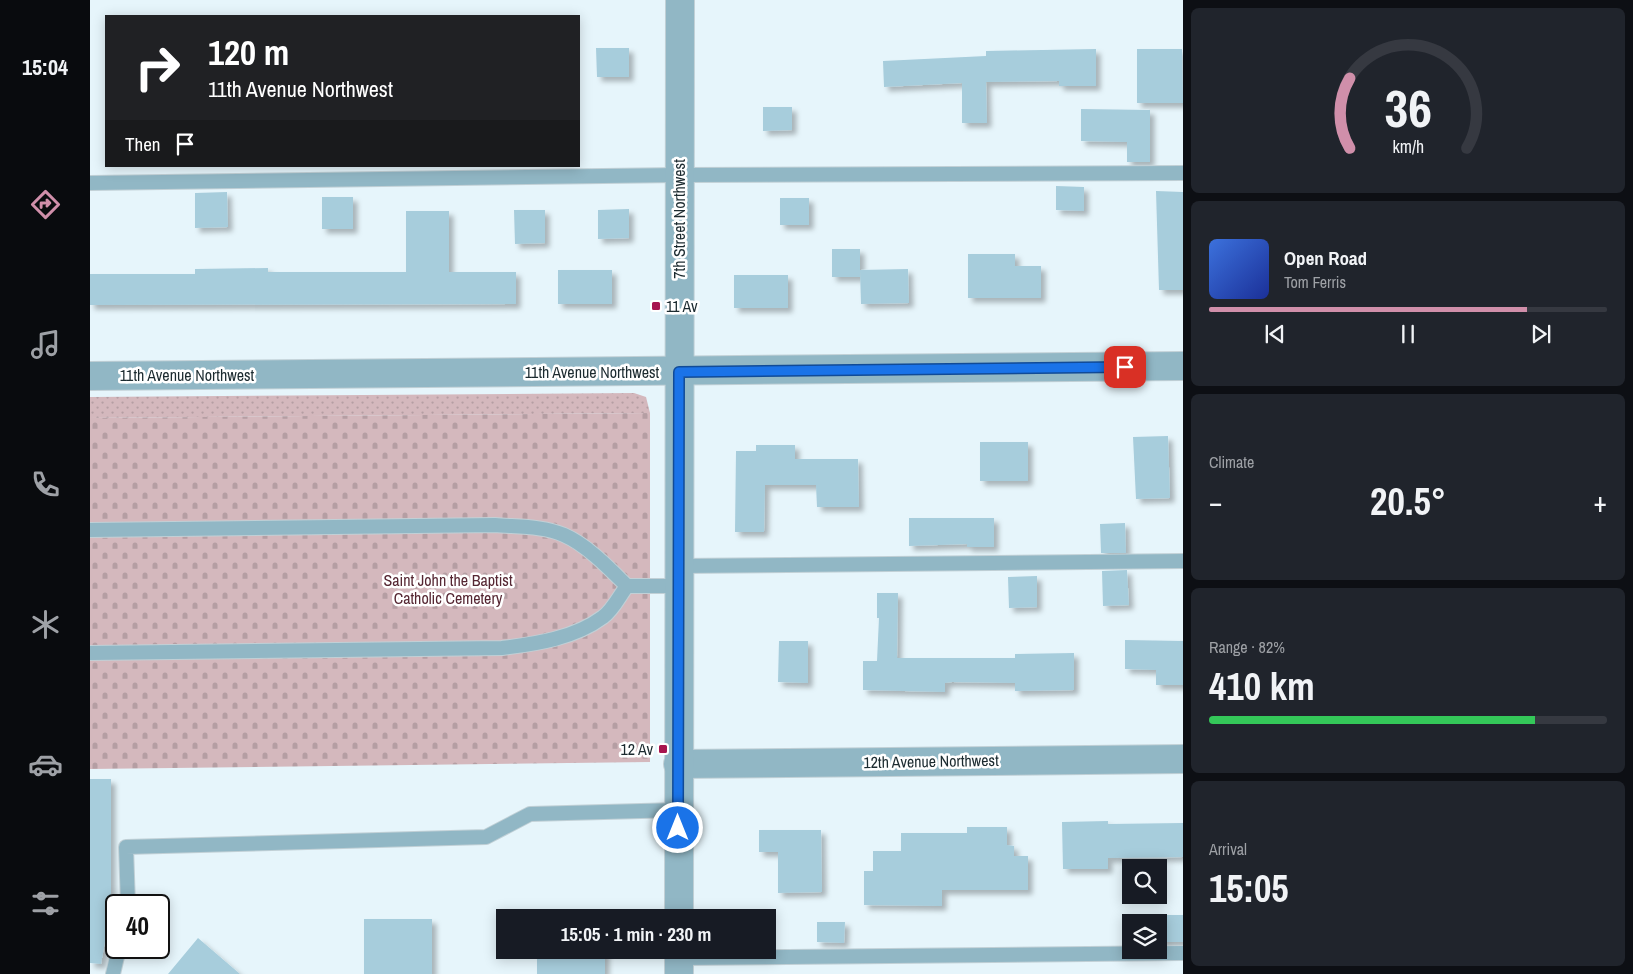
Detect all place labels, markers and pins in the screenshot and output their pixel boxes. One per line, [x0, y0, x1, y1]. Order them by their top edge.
place label: 11 Av [666, 295, 698, 317]
marker: 11 Av [650, 300, 662, 312]
pin [1104, 346, 1146, 388]
place label: 12 Av [620, 738, 653, 760]
marker: 12 Av [657, 743, 669, 755]

